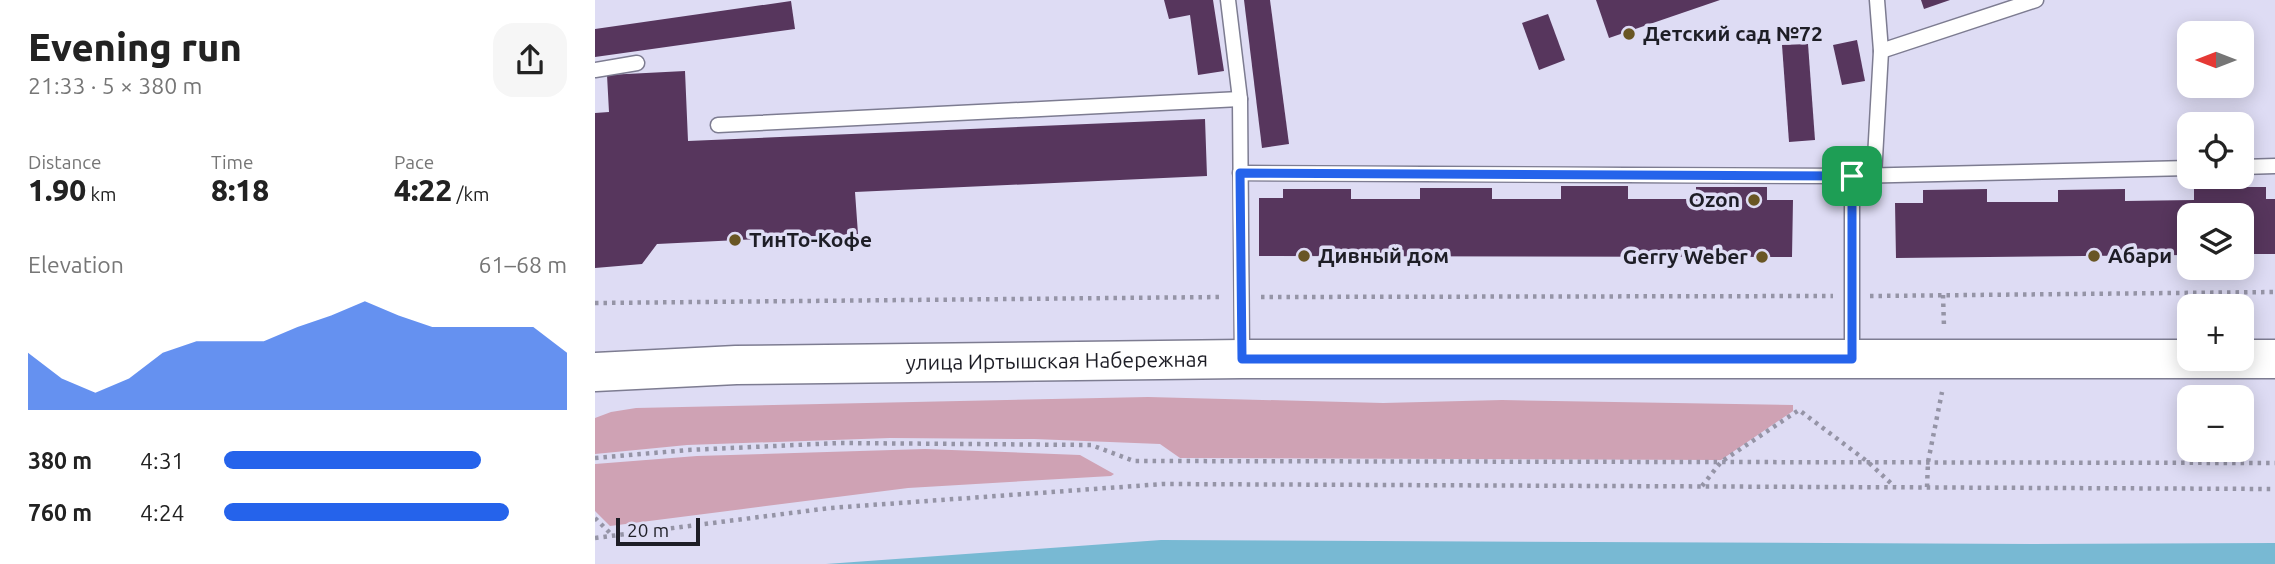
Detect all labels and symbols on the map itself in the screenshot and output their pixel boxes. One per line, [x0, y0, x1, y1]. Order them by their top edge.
place label: Детский сад №72 [1643, 21, 1823, 45]
north arrow [2177, 21, 2254, 98]
marker: Детский сад №72 [1621, 26, 1637, 42]
pin [1822, 146, 1882, 206]
place label: Ozon [1689, 187, 1740, 211]
marker: Ozon [1746, 192, 1762, 208]
place label: ТинТо-Кофе [749, 227, 872, 251]
marker: ТинТо-Кофе [727, 232, 743, 248]
place label: Дивный дом [1318, 243, 1449, 267]
place label: Абари [2108, 243, 2172, 267]
place label: Gerry Weber [1623, 244, 1748, 268]
marker: Дивный дом [1296, 248, 1312, 264]
marker: Абари [2086, 248, 2102, 264]
marker: Gerry Weber [1754, 249, 1770, 265]
street label: улица Иртышская Набережная [906, 346, 1208, 374]
scale bar [616, 515, 700, 547]

